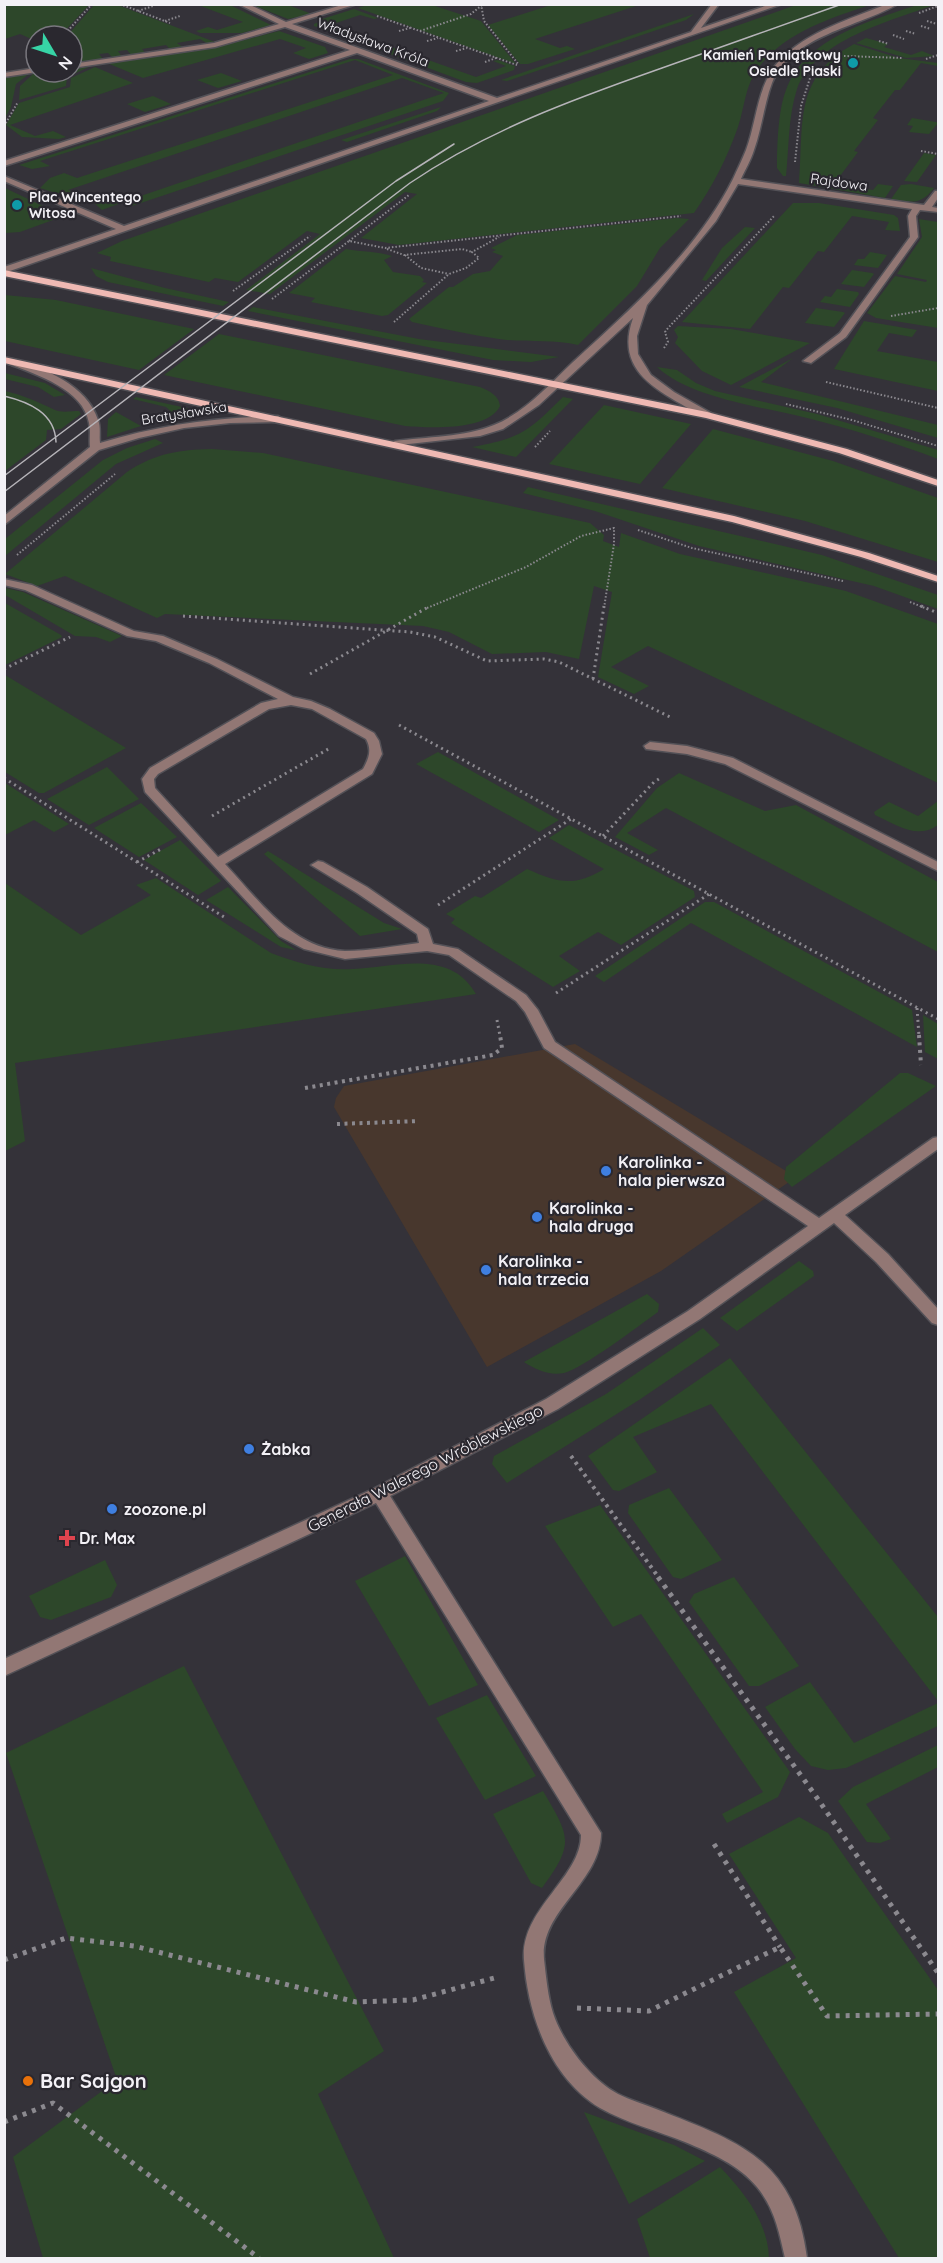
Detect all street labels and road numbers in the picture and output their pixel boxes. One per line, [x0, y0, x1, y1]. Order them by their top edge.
street label: Władysława Króla [315, 13, 431, 71]
street label: Rajdowa [809, 169, 869, 195]
street label: Bratysławska [140, 397, 228, 429]
street label: Generała Walerego Wróblewskiego [304, 1400, 546, 1536]

